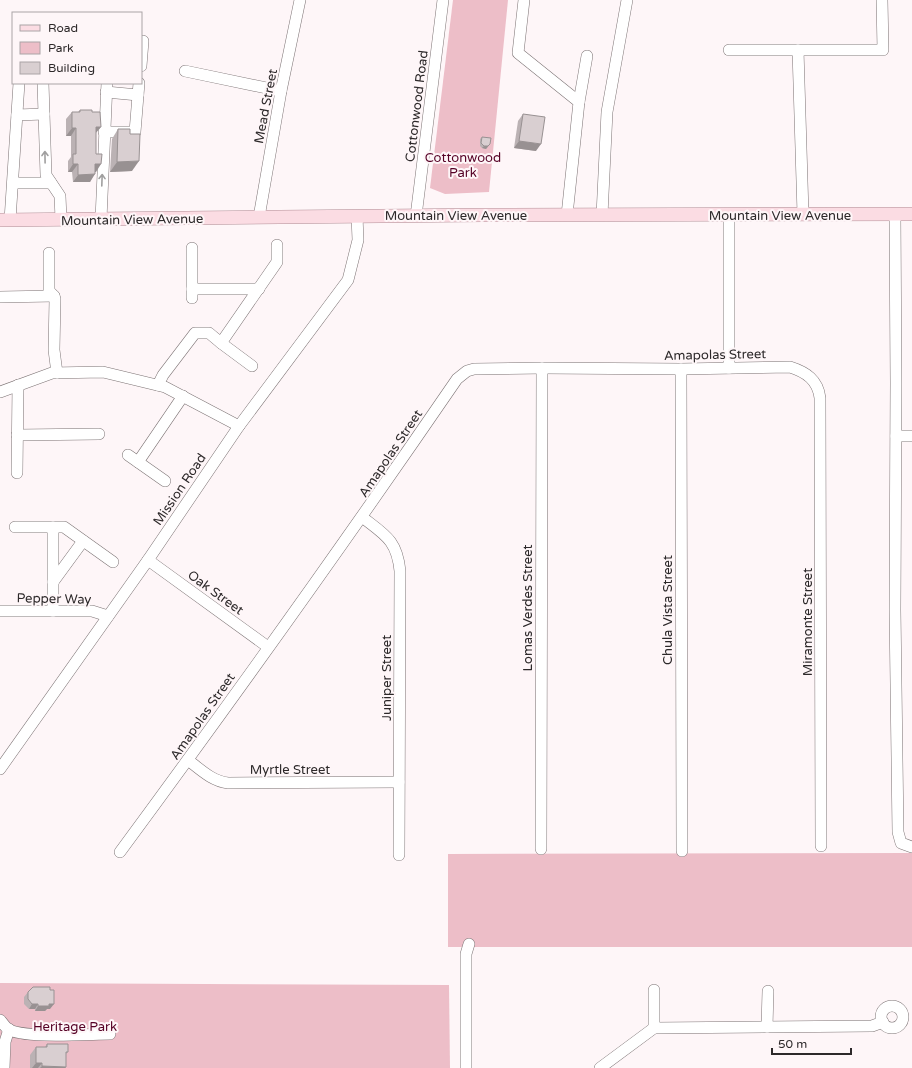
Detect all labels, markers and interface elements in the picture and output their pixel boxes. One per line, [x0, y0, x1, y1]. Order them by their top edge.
legend [12, 12, 142, 84]
text: Road [48, 21, 78, 35]
text: Park [48, 41, 74, 55]
street label: Cottonwood Road [402, 49, 432, 163]
text: Building [48, 61, 95, 75]
street label: Mead Street [251, 67, 281, 145]
park label: Cottonwood Park [425, 150, 501, 181]
one-way arrow [41, 151, 49, 164]
one-way arrow [98, 174, 106, 187]
street label: Mountain View Avenue [385, 208, 527, 224]
street label: Mountain View Avenue [709, 208, 851, 224]
street label: Mountain View Avenue [61, 211, 203, 229]
street label: Amapolas Street [664, 346, 766, 364]
street label: Amapolas Street [356, 407, 426, 500]
street label: Mission Road [150, 451, 210, 529]
street label: Lomas Verdes Street [520, 544, 536, 672]
street label: Chula Vista Street [660, 555, 676, 665]
street label: Oak Street [184, 567, 247, 619]
street label: Miramonte Street [800, 568, 816, 676]
street label: Pepper Way [16, 590, 92, 608]
street label: Juniper Street [379, 635, 395, 721]
street label: Amapolas Street [167, 670, 239, 763]
street label: Myrtle Street [250, 762, 330, 778]
park label: Heritage Park [33, 1019, 117, 1035]
scale bar [772, 1030, 851, 1056]
text: 50 m [778, 1037, 807, 1051]

